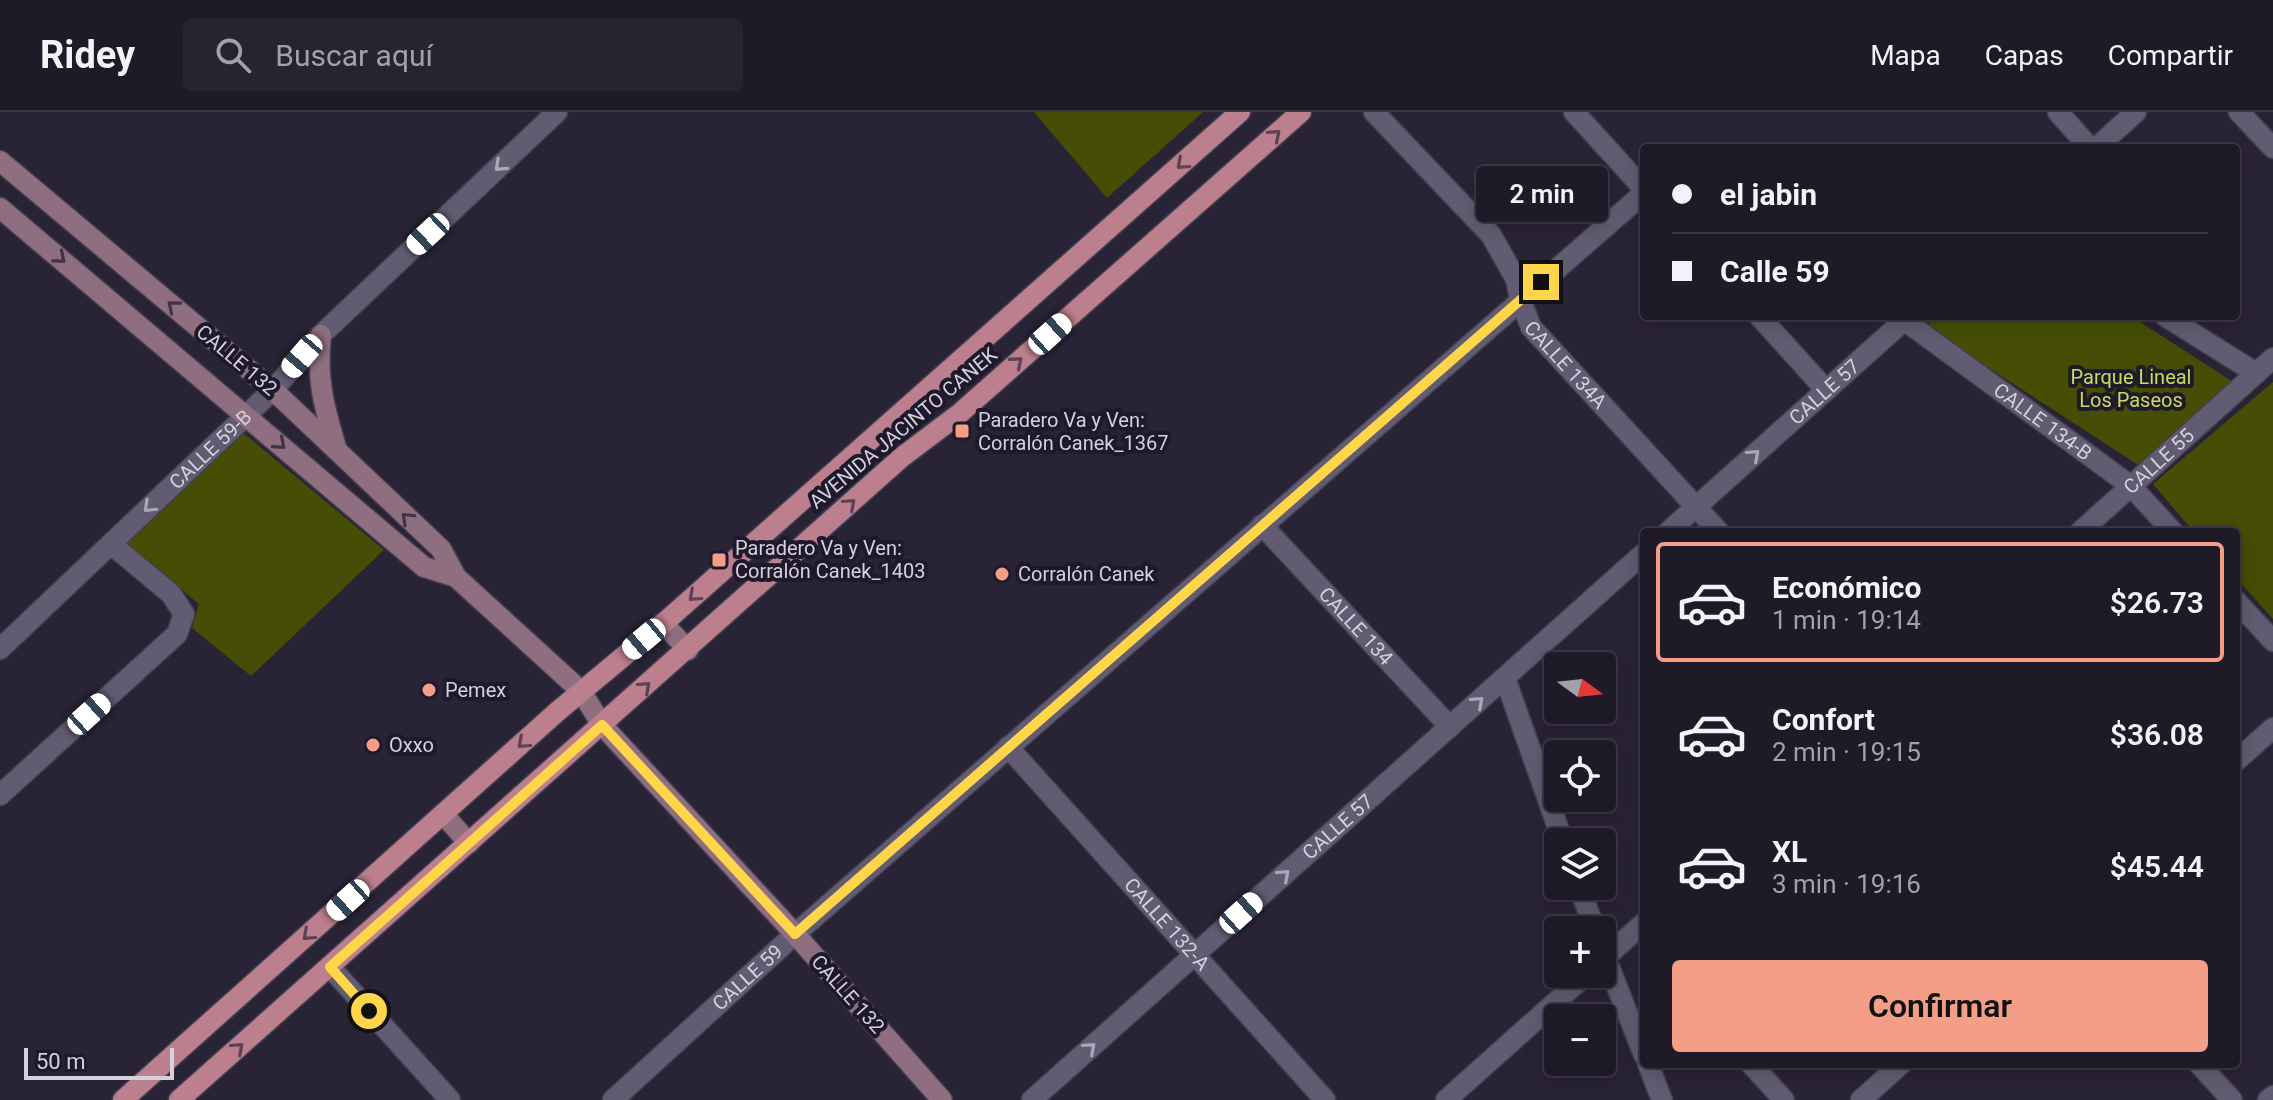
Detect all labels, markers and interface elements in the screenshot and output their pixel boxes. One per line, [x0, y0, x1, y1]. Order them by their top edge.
search box [183, 19, 743, 91]
text: Ridey [40, 33, 135, 77]
icon: search [211, 33, 255, 77]
text: Buscar aquí [275, 38, 433, 73]
text: Mapa [1870, 39, 1941, 72]
text: Capas [1985, 39, 2064, 72]
text: Compartir [2108, 39, 2233, 72]
one-way arrow [1265, 130, 1280, 144]
one-way arrow [1176, 154, 1191, 168]
one-way arrow [495, 156, 509, 171]
callout: 2 min [1475, 166, 1607, 222]
text: el jabin [1720, 177, 1817, 212]
text: 2 min [1509, 179, 1575, 209]
car [402, 209, 454, 259]
one-way arrow [50, 248, 65, 263]
text: Calle 59 [1720, 254, 1830, 289]
route end [1523, 264, 1559, 300]
one-way arrow [168, 301, 182, 316]
car [1024, 309, 1076, 359]
street label: CALLE 134A [1519, 316, 1612, 414]
street label: CALLE 132 [192, 319, 282, 401]
car [277, 330, 327, 382]
street label: AVENIDA JACINTO CANEK [804, 342, 1002, 514]
street label: CALLE 57 [1784, 354, 1865, 430]
one-way arrow [1008, 358, 1023, 372]
park label: Parque Lineal Los Paseos [2071, 365, 2191, 412]
street label: CALLE 134-B [1989, 378, 2097, 465]
street label: CALLE 59-B [164, 405, 257, 494]
place label: Paradero Va y Ven: Corralón Canek_1367 [978, 408, 1168, 455]
marker: Paradero Va y Ven: Corralón Canek_1367 [953, 422, 971, 440]
street label: CALLE 55 [2119, 423, 2199, 499]
one-way arrow [271, 434, 285, 449]
one-way arrow [1744, 450, 1759, 464]
one-way arrow [144, 498, 158, 512]
one-way arrow [840, 499, 855, 513]
one-way arrow [402, 513, 417, 527]
place label: Paradero Va y Ven: Corralón Canek_1403 [735, 536, 925, 583]
marker: Paradero Va y Ven: Corralón Canek_1403 [710, 551, 728, 569]
place label: Corralón Canek [1018, 562, 1155, 586]
marker: Corralón Canek [993, 565, 1011, 583]
icon: car [1676, 566, 1748, 638]
text: Económico [1772, 570, 1921, 605]
street label: CALLE 134 [1314, 582, 1398, 670]
text: $26.73 [2110, 585, 2204, 620]
one-way arrow [688, 586, 703, 601]
text: 1 min · 19:14 [1772, 605, 1921, 635]
car [618, 614, 670, 664]
north arrow [1544, 652, 1616, 724]
map controls [1544, 652, 1616, 1076]
place label: Pemex [445, 678, 506, 702]
marker: Pemex [420, 681, 438, 699]
one-way arrow [636, 682, 650, 697]
car [63, 689, 115, 739]
one-way arrow [1469, 697, 1484, 711]
icon: car [1676, 698, 1748, 770]
text: Confort [1772, 702, 1875, 737]
text: $36.08 [2110, 717, 2204, 752]
place label: Oxxo [389, 733, 434, 757]
one-way arrow [517, 733, 532, 747]
marker: Oxxo [364, 736, 382, 754]
text: 2 min · 19:15 [1772, 737, 1921, 767]
button: locate [1544, 740, 1616, 812]
street label: CALLE 57 [1297, 789, 1378, 865]
button: layers [1544, 828, 1616, 900]
icon: car [1676, 830, 1748, 902]
text: XL [1772, 834, 1807, 869]
text: $45.44 [2110, 849, 2204, 884]
text: 3 min · 19:16 [1772, 869, 1921, 899]
one-way arrow [1275, 870, 1290, 884]
street label: CALLE 132-A [1119, 873, 1215, 975]
car [322, 875, 374, 925]
car [1215, 888, 1267, 938]
button: + [1544, 916, 1616, 988]
one-way arrow [303, 925, 318, 940]
street label: CALLE 59 [707, 939, 788, 1015]
street label: CALLE 132 [806, 950, 890, 1038]
button: Confirmar [1672, 960, 2208, 1052]
route start [351, 993, 387, 1029]
button: − [1544, 1004, 1616, 1076]
one-way arrow [1081, 1043, 1096, 1058]
scale bar [24, 1044, 174, 1080]
one-way arrow [228, 1044, 243, 1058]
text: 50 m [36, 1049, 85, 1074]

